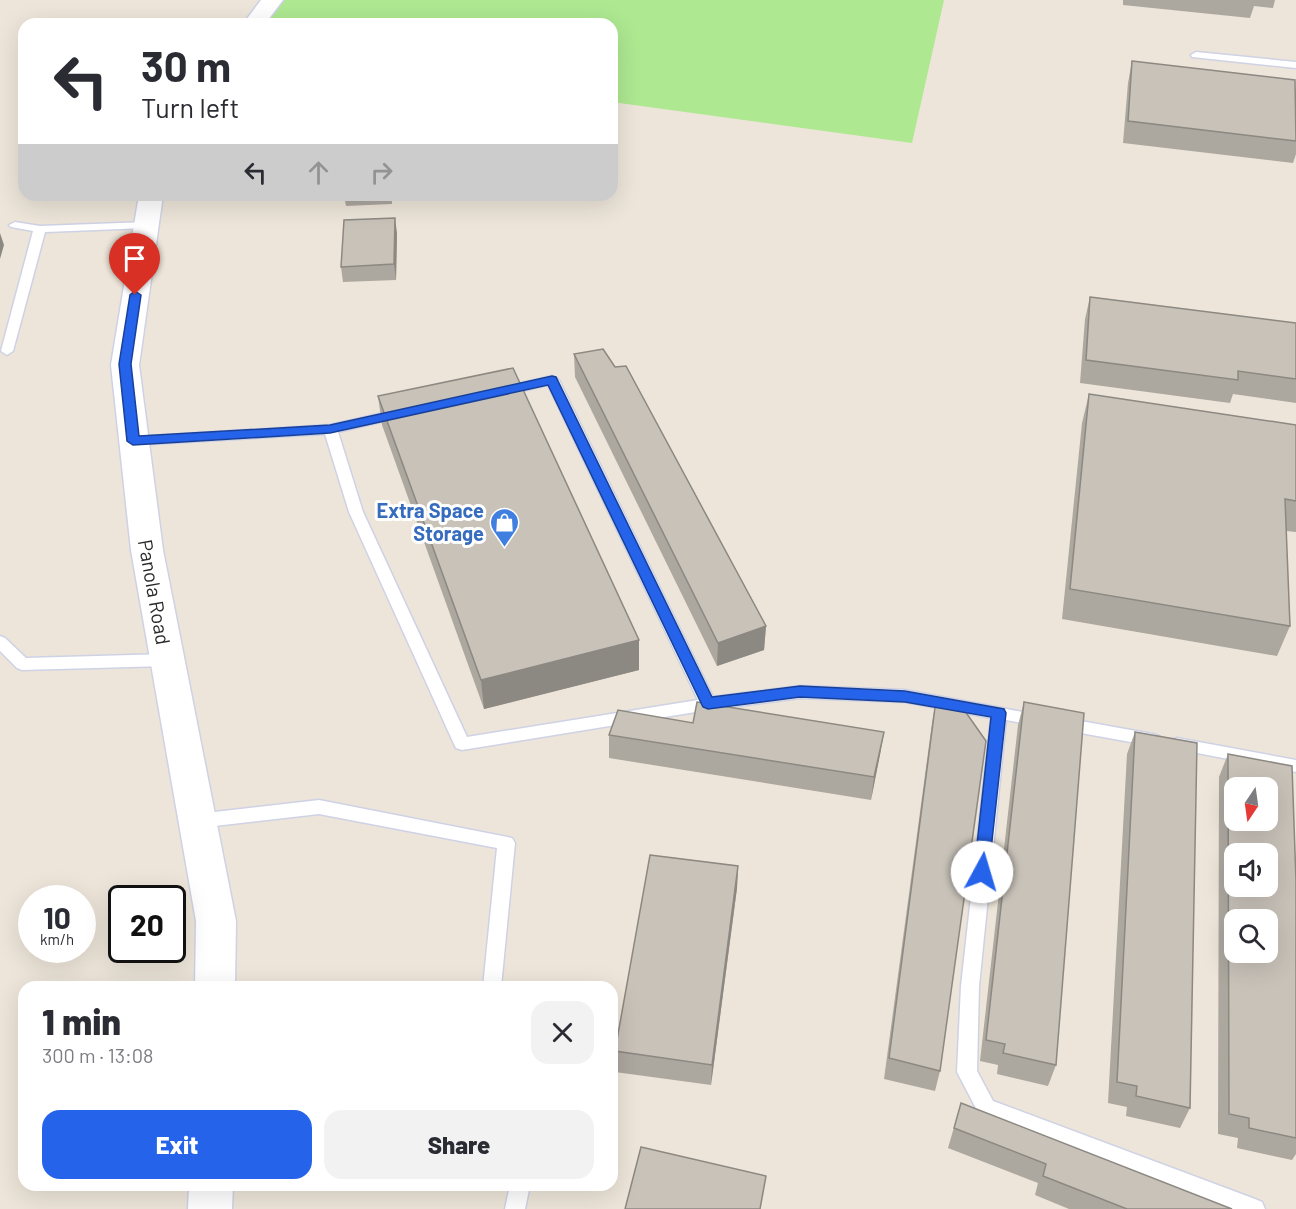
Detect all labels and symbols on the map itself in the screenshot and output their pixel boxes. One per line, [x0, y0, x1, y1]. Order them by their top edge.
pin [109, 233, 160, 295]
place label: Extra Space Storage [377, 498, 484, 545]
shop icon: Extra Space Storage [489, 506, 521, 548]
street label: Panola Road [134, 537, 176, 647]
north arrow [1224, 777, 1278, 831]
position arrow [950, 840, 1014, 904]
speed limit sign: 20 [108, 885, 186, 963]

